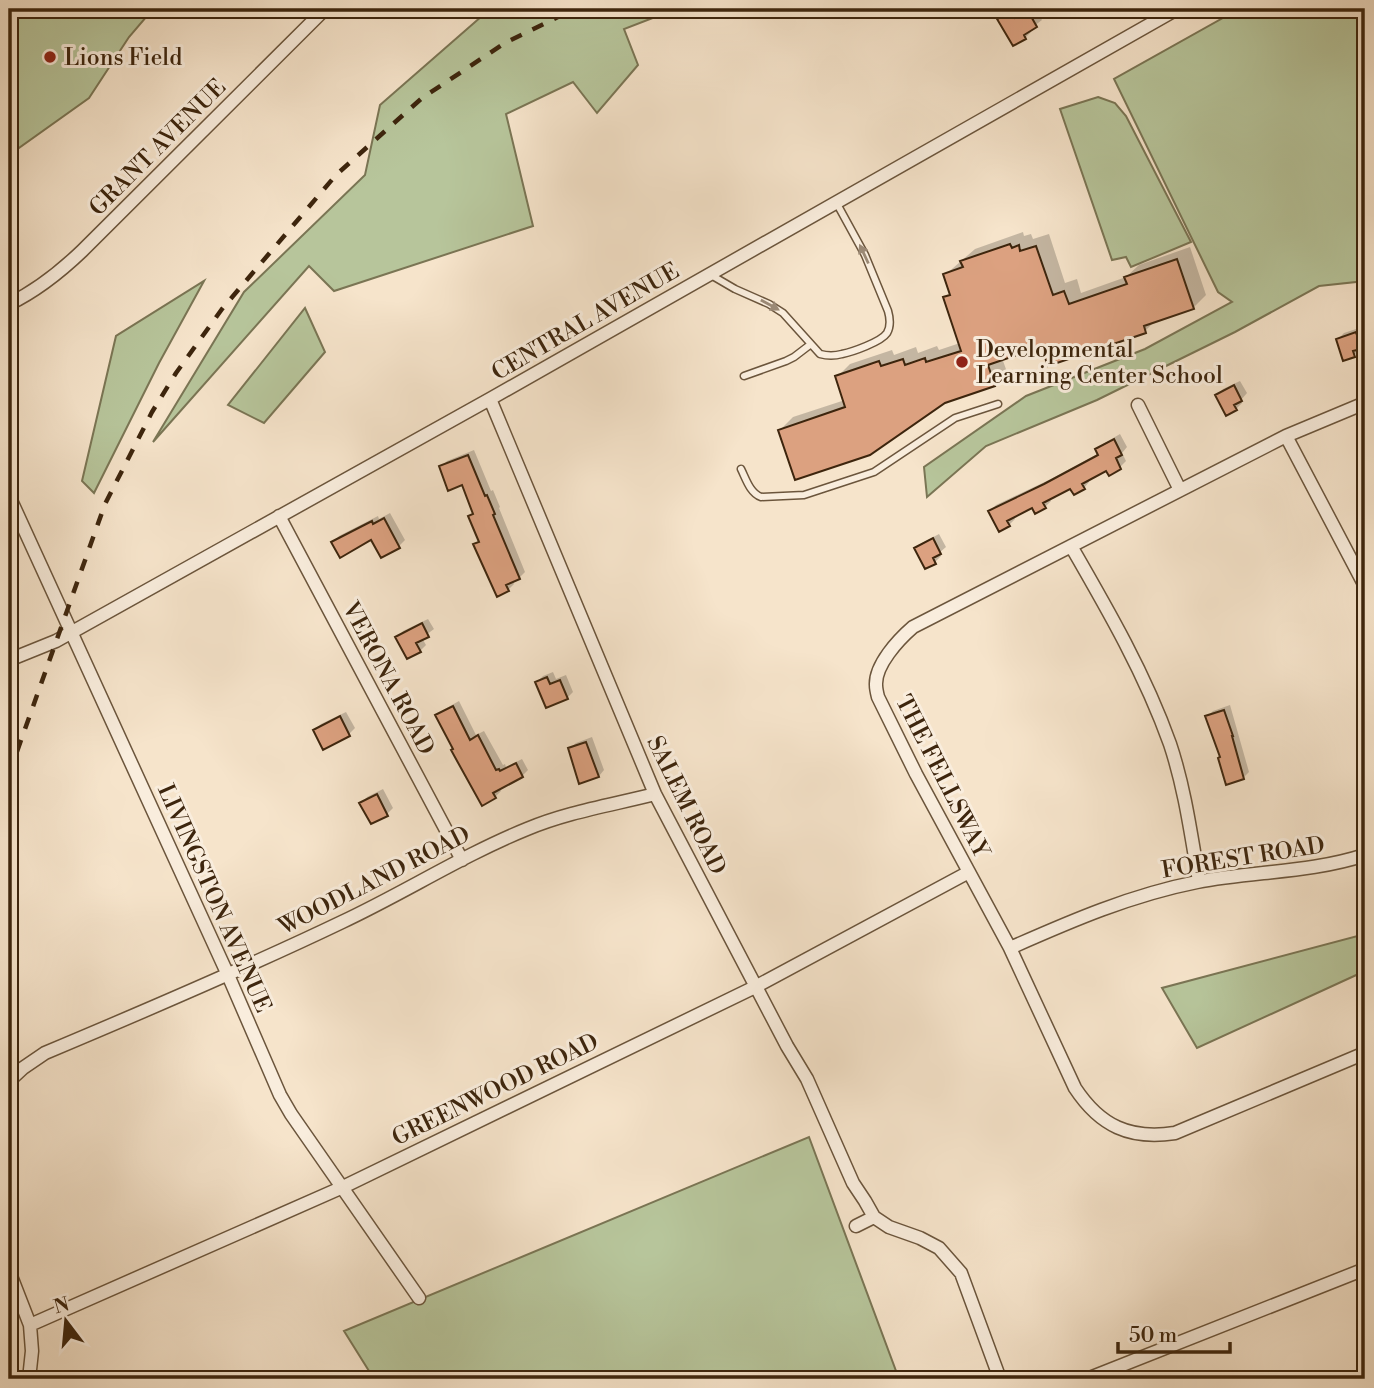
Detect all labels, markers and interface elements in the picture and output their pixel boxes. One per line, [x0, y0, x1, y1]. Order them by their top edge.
place label: Lions Field [64, 44, 182, 72]
marker: Lions Field [42, 49, 58, 65]
street label: GRANT AVENUE [84, 74, 232, 222]
one-way arrow [859, 244, 870, 264]
street label: CENTRAL AVENUE [487, 257, 684, 387]
one-way arrow [760, 299, 779, 311]
place label: Developmental Learning Center School [976, 336, 1223, 390]
marker: Developmental Learning Center School [954, 354, 970, 370]
street label: VERONA ROAD [336, 596, 440, 760]
street label: THE FELLSWAY [889, 691, 996, 864]
street label: SALEM ROAD [640, 731, 732, 879]
street label: LIVINGSTON AVENUE [151, 780, 277, 1017]
street label: WOODLAND ROAD [273, 820, 475, 942]
street label: FOREST ROAD [1159, 831, 1327, 885]
street label: GREENWOOD ROAD [388, 1028, 603, 1152]
north arrow [32, 1286, 102, 1356]
text: N [51, 1292, 72, 1319]
scale bar [1118, 1311, 1230, 1355]
text: 50 m [1129, 1323, 1177, 1349]

